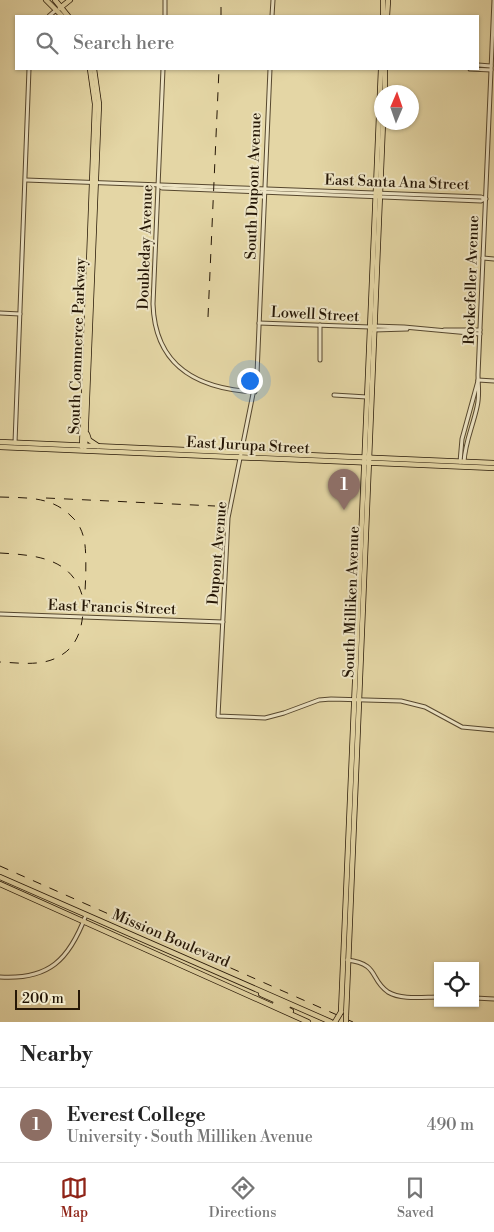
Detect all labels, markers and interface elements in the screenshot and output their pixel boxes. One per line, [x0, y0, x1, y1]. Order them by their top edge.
search box [15, 15, 479, 70]
icon: search [33, 29, 61, 57]
text: Search here [73, 31, 174, 55]
north arrow [374, 85, 419, 130]
street label: South Dupont Avenue [241, 112, 266, 260]
street label: East Santa Ana Street [324, 170, 470, 195]
street label: Doubleday Avenue [134, 184, 157, 310]
street label: Rockefeller Avenue [460, 215, 483, 345]
street label: South Commerce Parkway [65, 257, 90, 435]
street label: Lowell Street [270, 303, 360, 326]
your location [237, 368, 263, 394]
street label: East Jurupa Street [186, 433, 311, 458]
pin: 1 [328, 469, 360, 510]
street label: Dupont Avenue [203, 500, 231, 606]
street label: South Milliken Avenue [339, 526, 364, 678]
street label: East Francis Street [47, 596, 177, 619]
street label: Mission Boulevard [109, 905, 233, 972]
map controls [434, 962, 479, 1007]
button: locate [434, 962, 479, 1007]
scale bar [15, 987, 80, 1010]
text: 200 m [22, 990, 64, 1008]
text: Nearby [20, 1042, 93, 1068]
text: Everest College [67, 1103, 206, 1127]
text: 1 [32, 1115, 40, 1135]
text: 490 m [427, 1115, 474, 1135]
text: University · South Milliken Avenue [67, 1127, 313, 1147]
tab: Map [60, 1174, 88, 1222]
tab: Directions [209, 1174, 276, 1222]
tab: Saved [397, 1174, 434, 1222]

